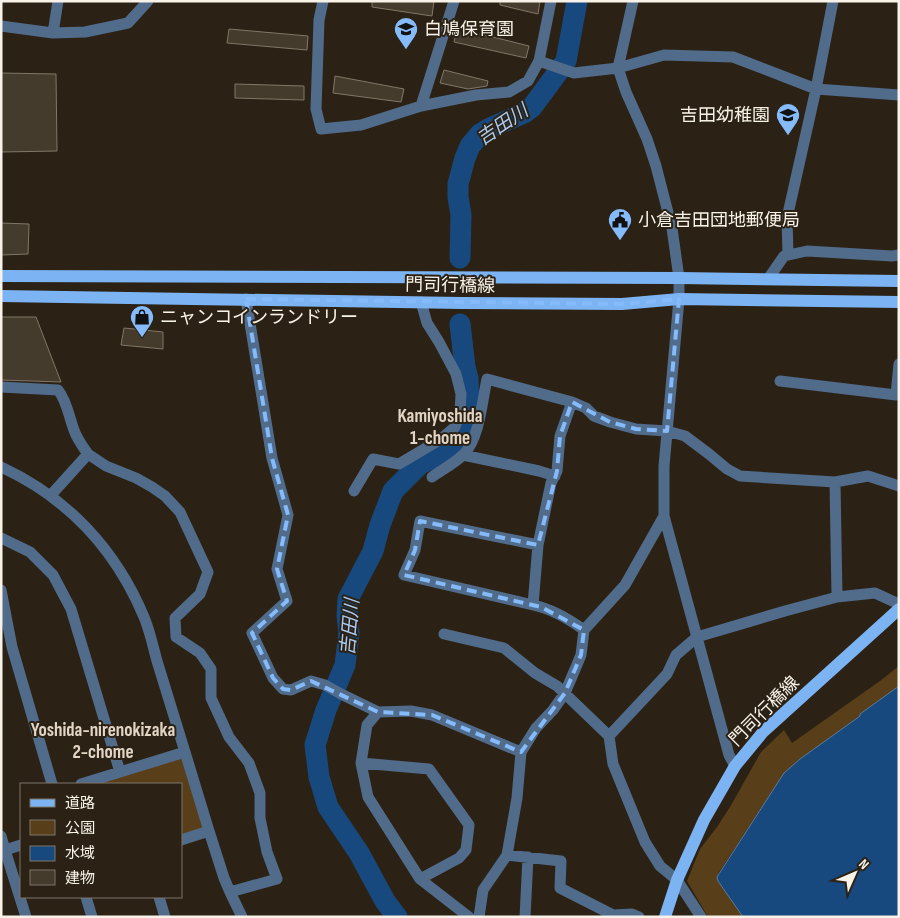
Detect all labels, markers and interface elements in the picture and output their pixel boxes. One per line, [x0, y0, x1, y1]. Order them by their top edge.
school or university icon: 白鳩保育園 [393, 16, 419, 50]
place label: 白鳩保育園 [424, 19, 514, 40]
water label: 吉田川 [473, 99, 535, 151]
school or university icon: 吉田幼稚園 [775, 102, 801, 136]
place label: 吉田幼稚園 [680, 105, 770, 126]
public building icon: 小倉吉田団地郵便局 [607, 207, 633, 241]
place label: 小倉吉田団地郵便局 [638, 210, 800, 231]
street label: 門司行橋線 [405, 274, 495, 297]
shop icon: ニャンコインランドリー [129, 304, 155, 338]
place label: ニャンコインランドリー [160, 307, 358, 328]
district label: Kamiyoshida 1-chome [397, 405, 483, 450]
water label: 吉田川 [337, 596, 365, 657]
street label: 門司行橋線 [725, 672, 804, 751]
district label: Yoshida-nirenokizaka 2-chome [31, 719, 175, 764]
legend [20, 783, 182, 898]
text: 道路 [65, 794, 95, 813]
text: 公園 [65, 819, 95, 838]
text: 水域 [65, 844, 95, 863]
north arrow [830, 848, 880, 898]
text: N [855, 856, 872, 873]
text: 建物 [65, 869, 95, 888]

